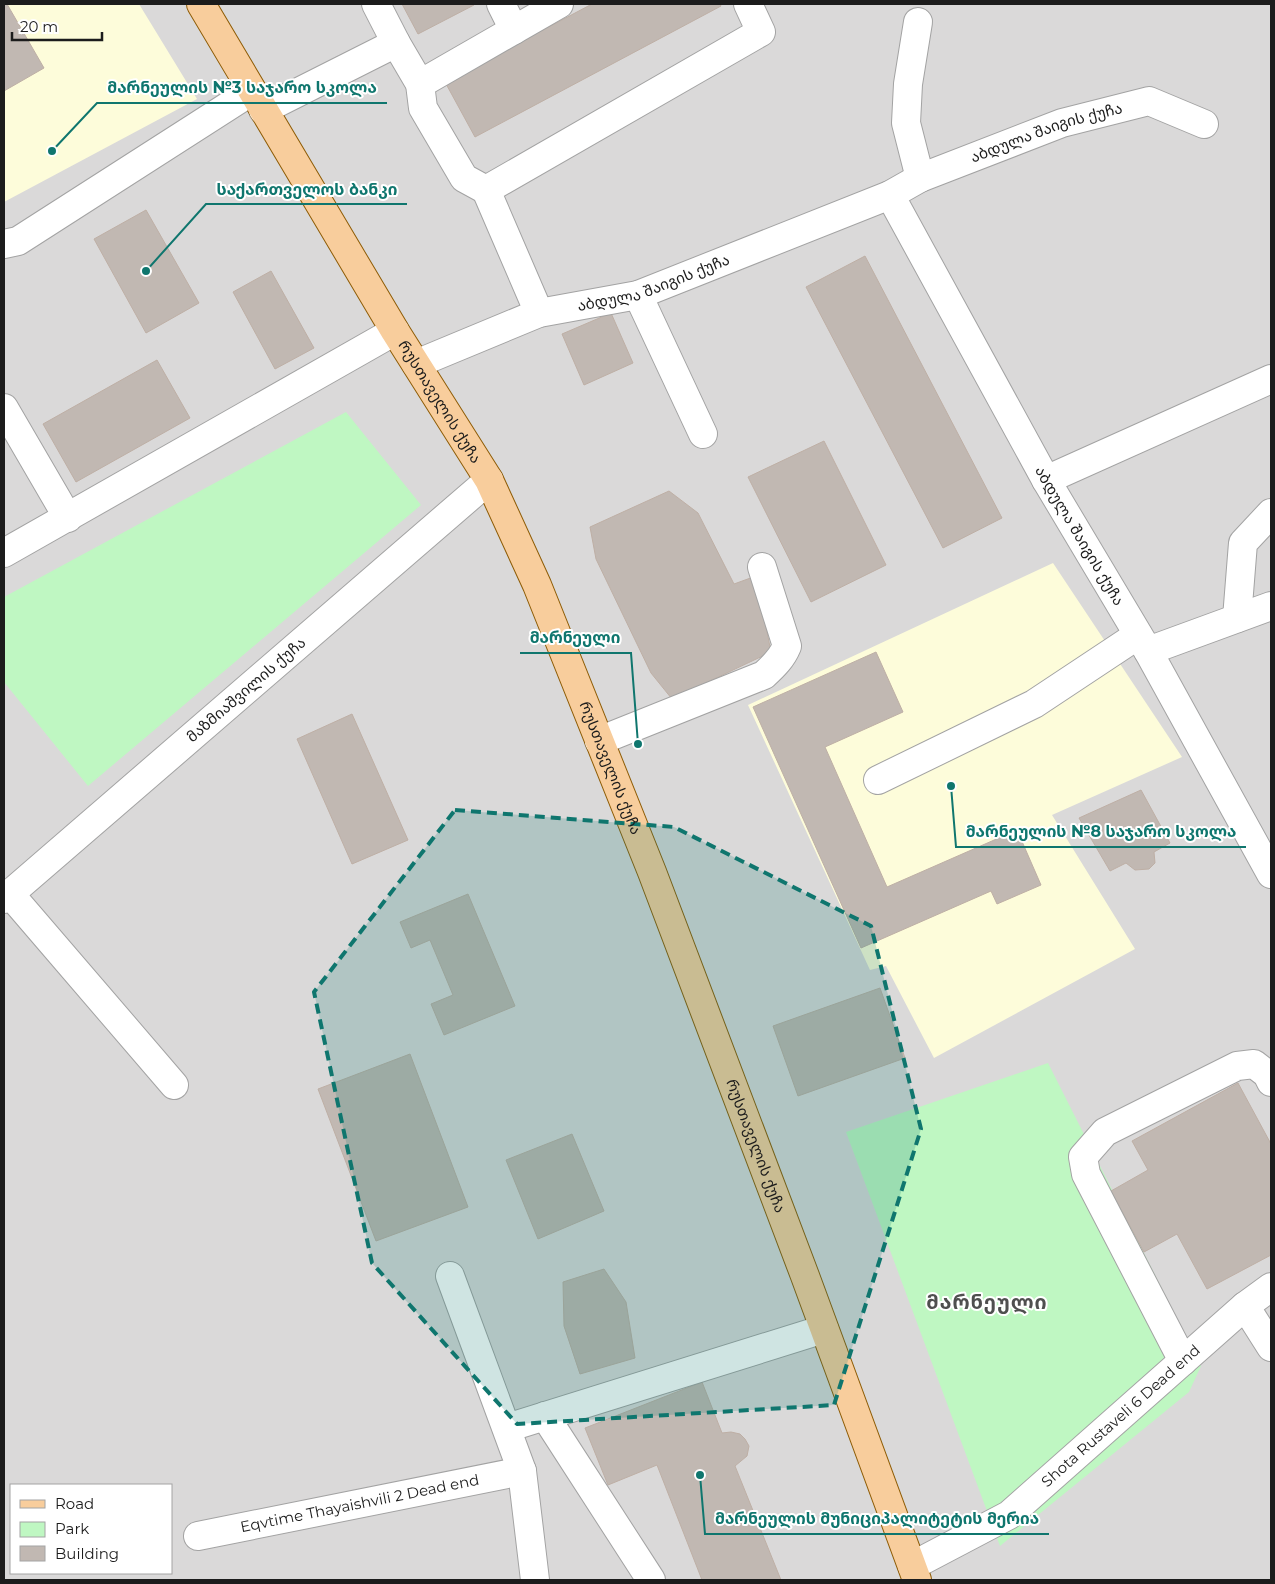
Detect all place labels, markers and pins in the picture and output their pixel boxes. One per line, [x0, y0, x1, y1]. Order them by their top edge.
callout: მარნეულის №3 საჯარო სკოლა [97, 72, 387, 103]
callout: საქართველოს ბანკი [206, 173, 407, 204]
callout: მარნეული [520, 622, 631, 653]
callout: მარნეულის №8 საჯარო სკოლა [956, 816, 1246, 847]
callout: მარნეულის მუნიციპალიტეტის მერია [705, 1503, 1049, 1534]

